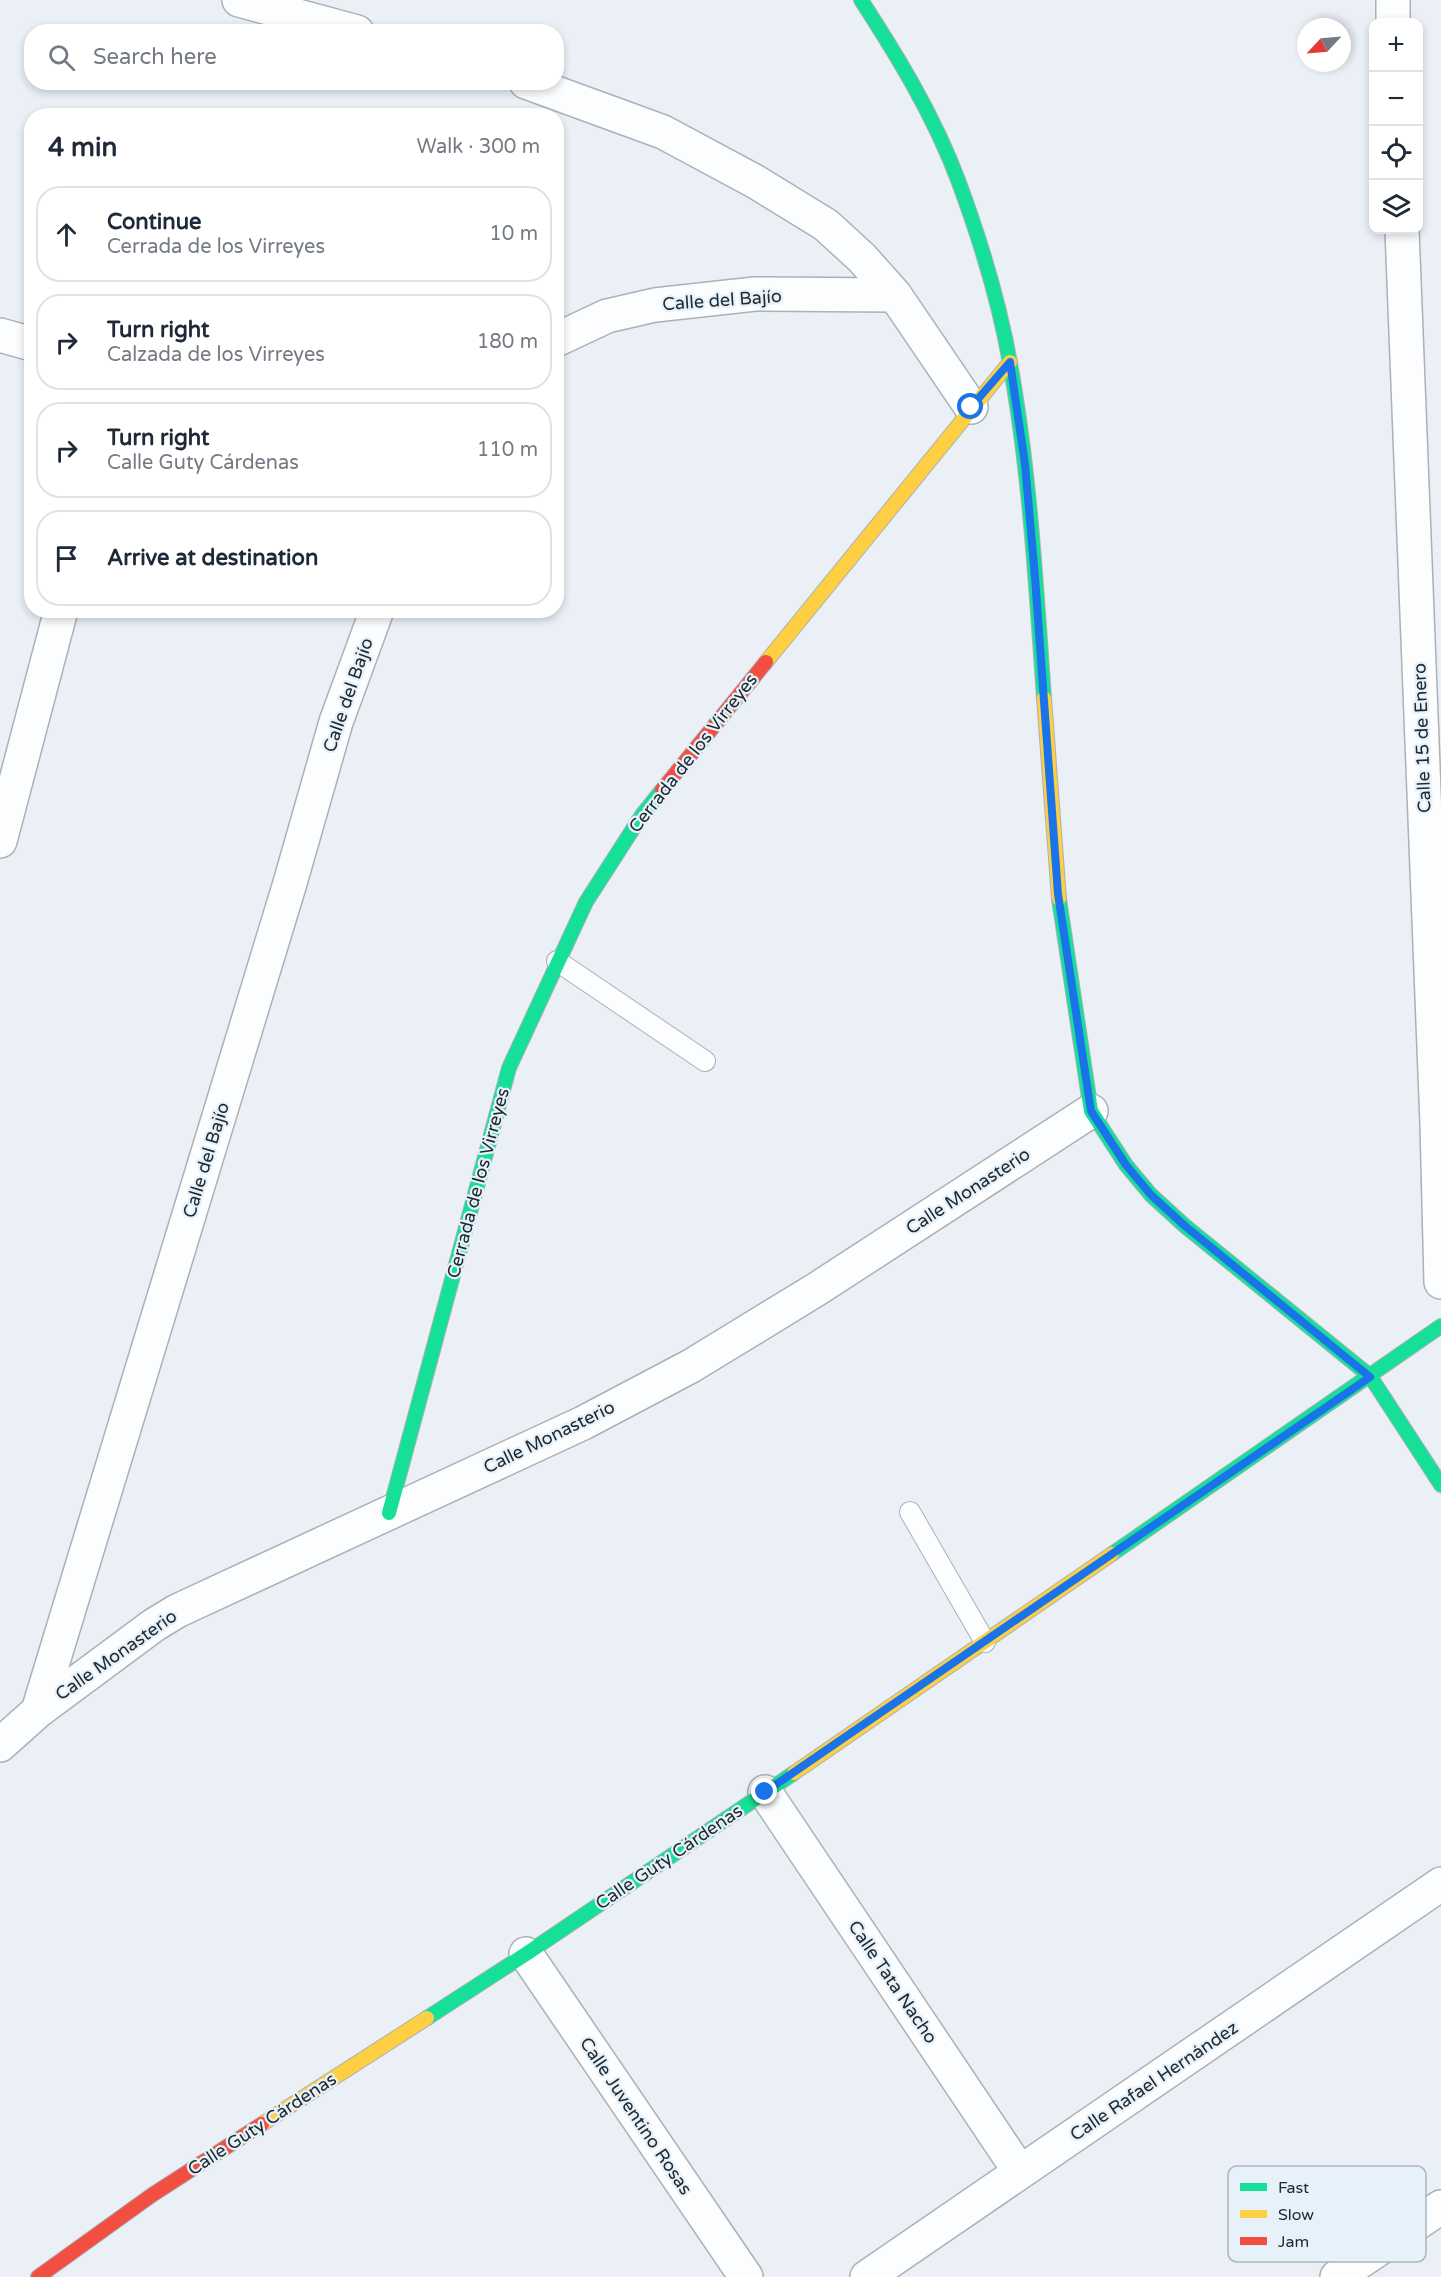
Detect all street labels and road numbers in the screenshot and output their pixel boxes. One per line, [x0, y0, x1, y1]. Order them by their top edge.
street label: Calle del Bajío [661, 285, 783, 315]
street label: Calle del Bajío [318, 635, 378, 755]
street label: Calle 15 de Enero [1408, 663, 1436, 813]
street label: Cerrada de los Virreyes [624, 669, 762, 837]
street label: Cerrada de los Virreyes [442, 1085, 514, 1281]
street label: Calle del Bajío [178, 1099, 234, 1220]
street label: Calle Monasterio [902, 1143, 1034, 1239]
street label: Calle Monasterio [480, 1396, 618, 1478]
street label: Calle Monasterio [51, 1605, 181, 1705]
street label: Calle Guty Cárdenas [591, 1800, 747, 1914]
street label: Calle Tata Nacho [844, 1916, 942, 2048]
street label: Calle Rafael Hernández [1066, 2016, 1242, 2146]
street label: Calle Juventino Rosas [575, 2033, 697, 2199]
street label: Calle Guty Cárdenas [184, 2068, 340, 2180]

